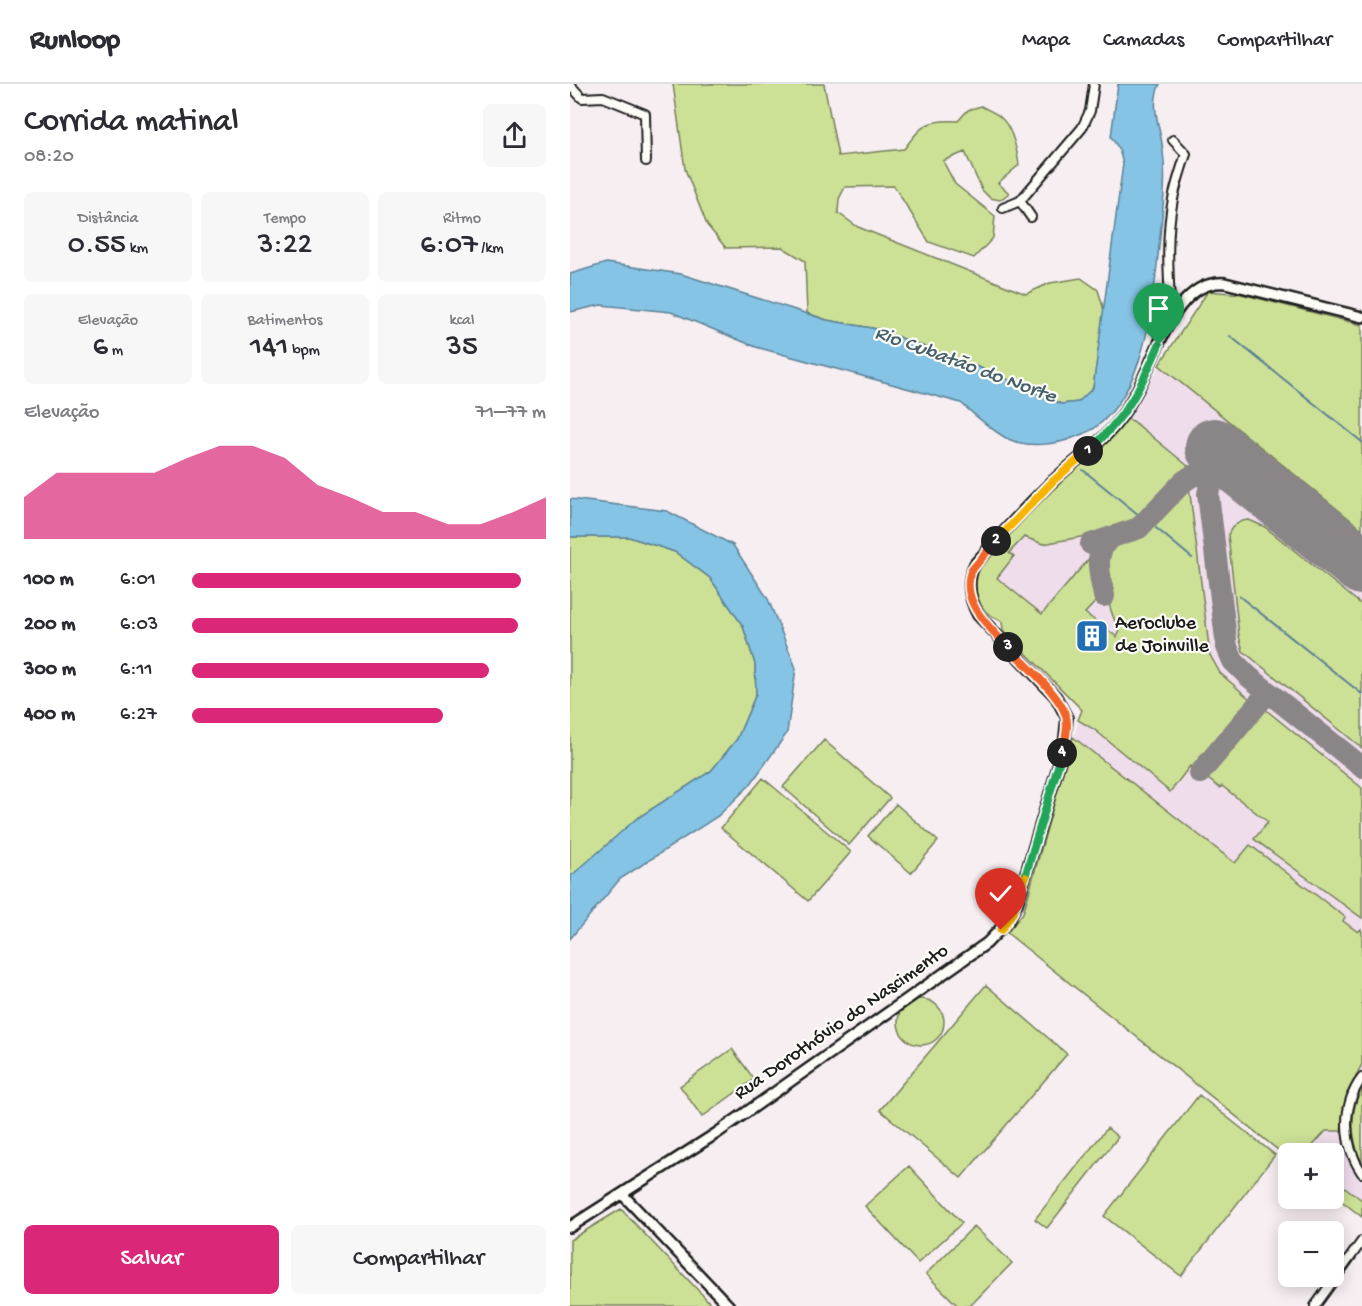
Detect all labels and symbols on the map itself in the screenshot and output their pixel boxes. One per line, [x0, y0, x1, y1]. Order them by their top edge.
pin [1133, 283, 1184, 345]
water label: Rio Cubatão do Norte [871, 322, 1060, 411]
pin: 1 [1073, 436, 1103, 466]
pin: 2 [981, 526, 1011, 556]
place label: Aeroclube de Joinville [1115, 613, 1210, 659]
building icon: Aeroclube de Joinville [1074, 618, 1110, 654]
pin: 3 [993, 632, 1023, 662]
pin: 4 [1047, 738, 1077, 768]
pin [975, 868, 1026, 930]
street label: Rua Dorothóvio do Nascimento [730, 940, 954, 1106]

